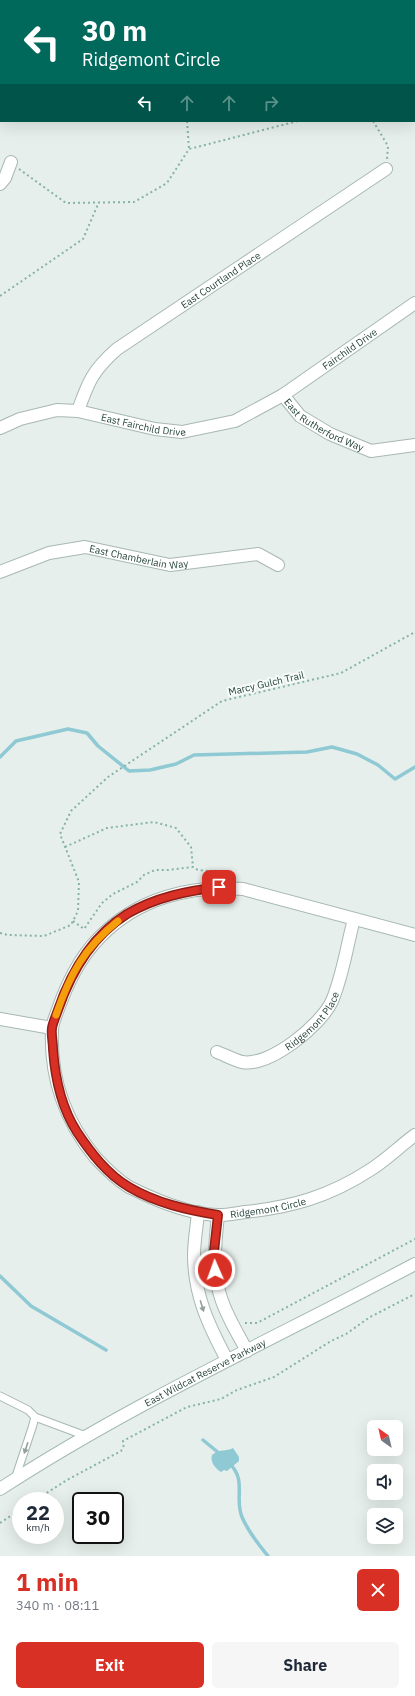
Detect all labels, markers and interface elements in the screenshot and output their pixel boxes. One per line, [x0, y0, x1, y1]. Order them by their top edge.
text: 30 m [82, 12, 147, 49]
icon: left [16, 16, 68, 68]
text: Ridgemont Circle [82, 48, 220, 71]
icon: left [134, 92, 156, 114]
icon: ahead [176, 92, 198, 114]
icon: ahead [218, 92, 240, 114]
icon: right [260, 92, 282, 114]
street label: East Courtland Place [178, 249, 264, 311]
street label: Fairchild Drive [320, 325, 380, 373]
street label: East Rutherford Way [281, 396, 366, 454]
street label: East Fairchild Drive [100, 411, 188, 439]
street label: East Chamberlain Way [88, 542, 189, 572]
street label: Marcy Gulch Trail [227, 668, 306, 699]
pin [202, 870, 236, 904]
icon: arrive [208, 876, 230, 898]
street label: Ridgemont Place [282, 989, 342, 1053]
street label: Ridgemont Circle [229, 1195, 308, 1221]
position arrow [194, 1249, 236, 1291]
one-way arrow [199, 1300, 205, 1312]
street label: East Wildcat Reserve Parkway [142, 1336, 268, 1410]
north arrow [367, 1420, 403, 1456]
map controls [367, 1420, 403, 1544]
one-way arrow [23, 1442, 29, 1454]
button: sound [367, 1464, 403, 1500]
speed limit sign: 30 [72, 1492, 124, 1544]
text: 22 [26, 1499, 50, 1526]
button: layers [367, 1508, 403, 1544]
text: km/h [26, 1521, 50, 1534]
text: 1 min [16, 1566, 79, 1598]
button: close [357, 1569, 399, 1611]
text: 340 m · 08:11 [16, 1597, 99, 1614]
button: Exit [16, 1642, 204, 1688]
button: Share [212, 1642, 399, 1688]

